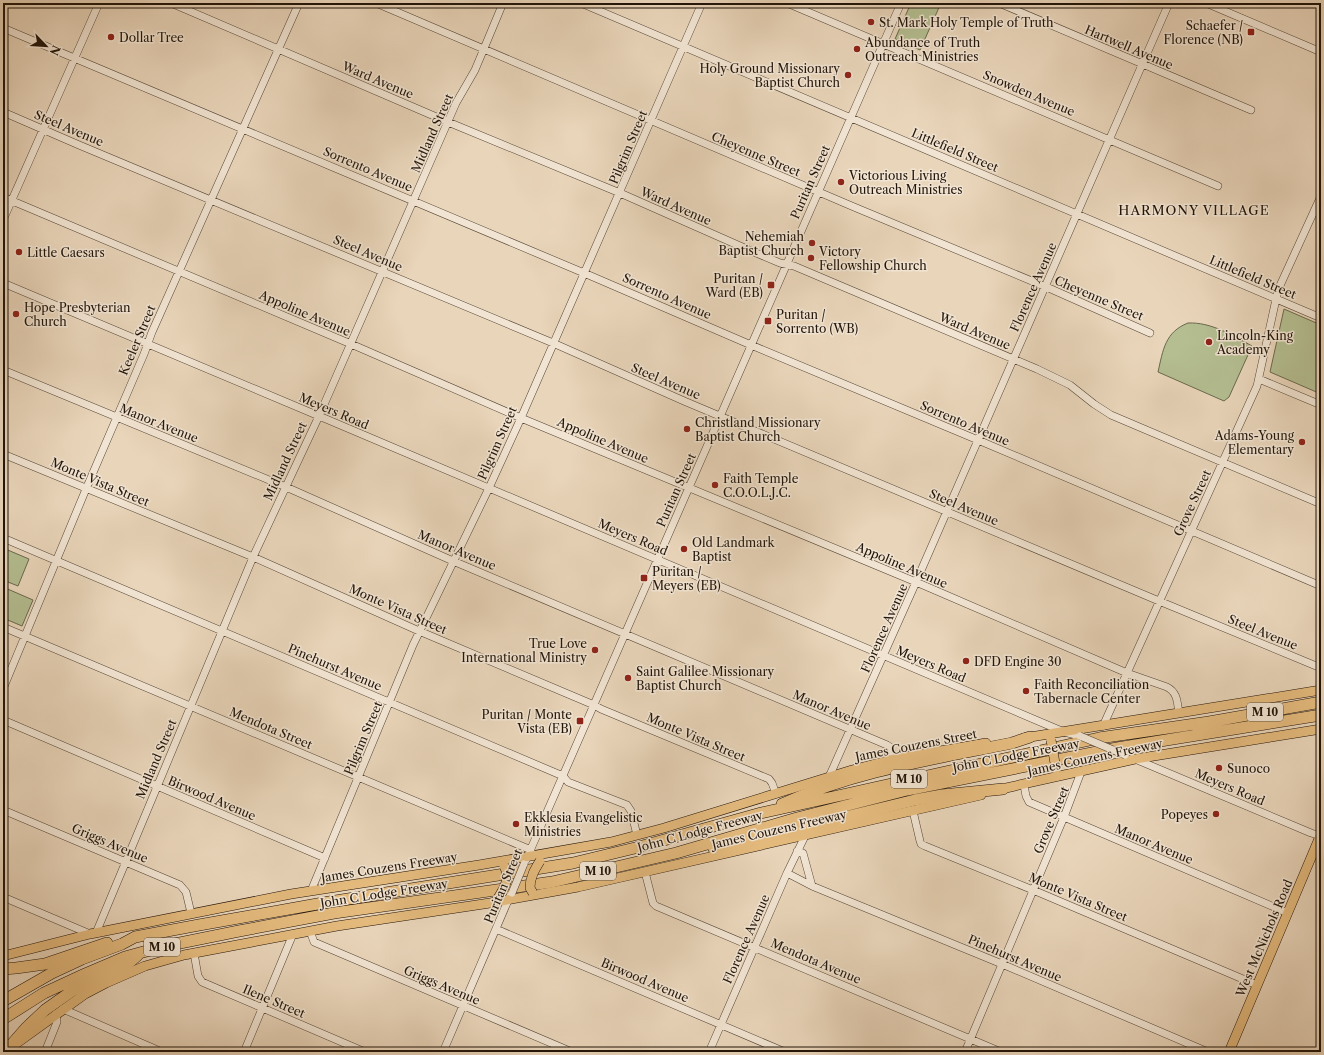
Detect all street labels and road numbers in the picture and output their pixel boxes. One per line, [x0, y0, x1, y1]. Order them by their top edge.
street label: Hartwell Avenue [1083, 22, 1176, 73]
street label: Ward Avenue [339, 58, 416, 102]
street label: Snowden Avenue [981, 67, 1077, 119]
street label: Midland Street [408, 90, 456, 175]
street label: Steel Avenue [32, 107, 106, 149]
street label: Pilgrim Street [606, 107, 651, 186]
street label: Littlefield Street [909, 125, 1001, 175]
street label: Cheyenne Street [709, 128, 803, 180]
street label: Puritan Street [787, 142, 833, 221]
street label: Sorrento Avenue [321, 143, 415, 195]
street label: Ward Avenue [637, 183, 714, 228]
street label: Steel Avenue [331, 232, 405, 274]
street label: Florence Avenue [1007, 240, 1060, 334]
street label: Littlefield Street [1207, 252, 1299, 302]
street label: Sorrento Avenue [620, 270, 714, 322]
street label: Cheyenne Street [1052, 272, 1146, 324]
street label: Appoline Avenue [256, 287, 353, 339]
street label: Keeler Street [115, 302, 159, 377]
street label: Ward Avenue [936, 309, 1013, 353]
street label: Steel Avenue [629, 360, 703, 402]
street label: Meyers Road [297, 390, 372, 433]
street label: Sorrento Avenue [918, 397, 1012, 449]
street label: Manor Avenue [118, 400, 201, 446]
street label: Pilgrim Street [474, 403, 520, 482]
street label: Appoline Avenue [554, 414, 651, 466]
street label: Midland Street [260, 419, 310, 503]
street label: Puritan Street [653, 450, 699, 529]
street label: Monte Vista Street [49, 454, 152, 510]
street label: Grove Street [1170, 467, 1214, 539]
street label: Steel Avenue [927, 486, 1001, 528]
street label: Meyers Road [596, 516, 671, 559]
street label: Manor Avenue [416, 527, 499, 573]
street label: Appoline Avenue [853, 539, 950, 591]
street label: Monte Vista Street [347, 581, 450, 638]
street label: Florence Avenue [858, 581, 911, 675]
street label: Steel Avenue [1226, 611, 1300, 653]
street label: Pinehurst Avenue [286, 640, 384, 694]
street label: Meyers Road [894, 643, 969, 686]
street label: Manor Avenue [791, 687, 874, 733]
street label: Pilgrim Street [341, 698, 386, 777]
road number: M 10 [1247, 703, 1283, 721]
street label: Mendota Street [227, 704, 315, 752]
street label: Monte Vista Street [645, 709, 748, 765]
street label: Midland Street [132, 716, 180, 801]
street label: James Couzens Street [852, 726, 979, 765]
street label: John C Lodge Freeway [949, 735, 1081, 775]
street label: James Couzens Freeway [1024, 735, 1164, 779]
street label: Meyers Road [1193, 766, 1268, 809]
road number: M 10 [891, 770, 927, 788]
street label: Birwood Avenue [166, 773, 258, 823]
street label: Grove Street [1030, 783, 1072, 856]
street label: James Couzens Freeway [708, 806, 848, 852]
street label: John C Lodge Freeway [634, 807, 765, 855]
street label: Griggs Avenue [70, 820, 151, 866]
street label: Manor Avenue [1113, 821, 1196, 867]
street label: Puritan Street [481, 846, 526, 925]
street label: James Couzens Freeway [318, 849, 459, 885]
road number: M 10 [580, 862, 616, 880]
street label: Monte Vista Street [1027, 869, 1130, 925]
street label: John C Lodge Freeway [317, 875, 449, 911]
street label: West McNichols Road [1232, 877, 1296, 1000]
street label: Florence Avenue [720, 892, 773, 986]
street label: Pinehurst Avenue [966, 931, 1064, 985]
street label: Mendota Avenue [769, 935, 864, 987]
road number: M 10 [144, 938, 180, 956]
street label: Birwood Avenue [599, 955, 691, 1005]
street label: Griggs Avenue [402, 962, 483, 1008]
street label: Ilene Street [241, 981, 308, 1021]

